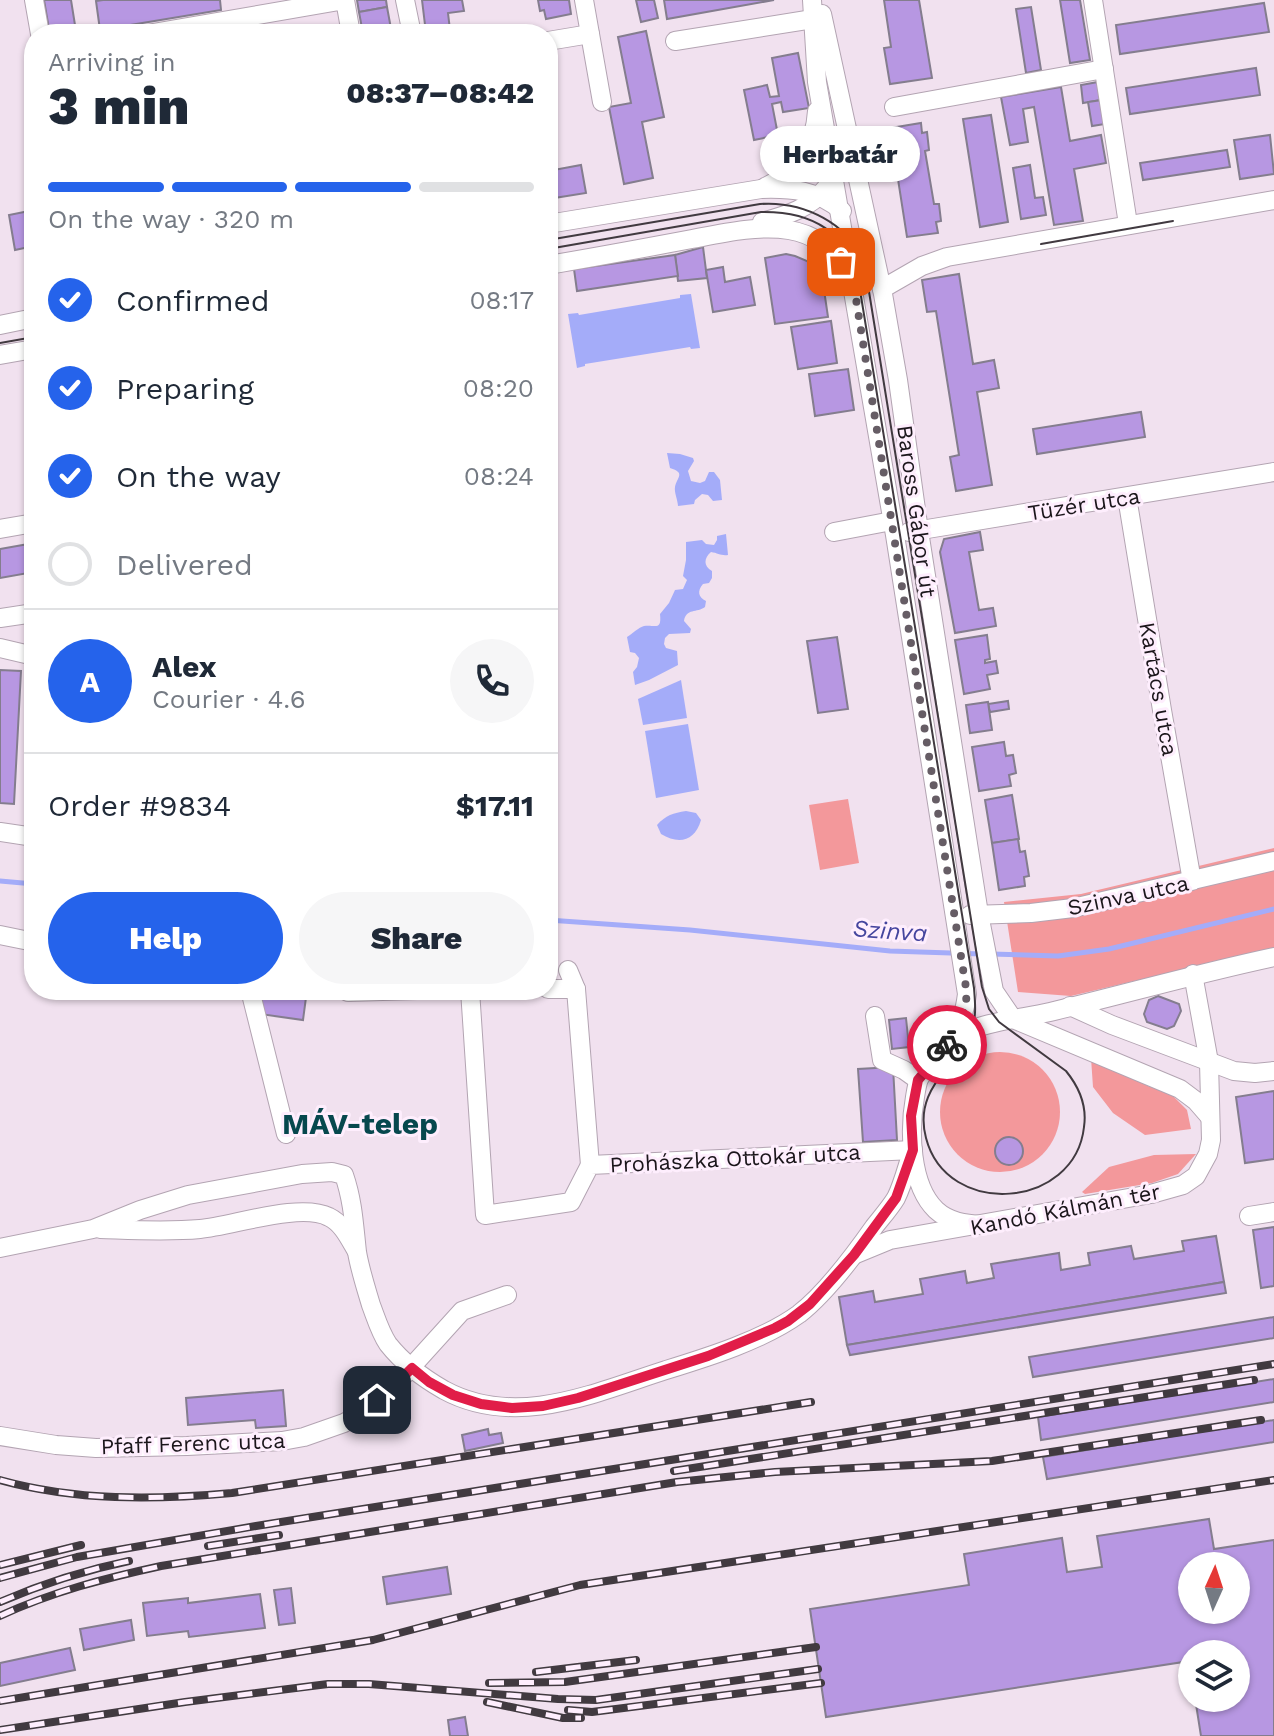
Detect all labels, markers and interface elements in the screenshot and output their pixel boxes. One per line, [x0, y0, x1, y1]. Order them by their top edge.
text: Arriving in [48, 47, 176, 77]
text: 08:37–08:42 [346, 75, 534, 110]
text: 3 min [48, 76, 190, 137]
callout: Herbatár [761, 126, 921, 182]
text: Herbatár [783, 139, 897, 169]
text: On the way · 320 m [48, 204, 294, 234]
pin [807, 228, 875, 296]
icon: bag [819, 240, 863, 284]
icon: check [48, 278, 92, 322]
text: Confirmed [116, 283, 270, 318]
text: 08:17 [469, 285, 534, 315]
icon: check [48, 366, 92, 410]
text: Preparing [116, 371, 254, 406]
text: 08:20 [463, 373, 534, 403]
street label: Baross Gábor út [892, 423, 941, 599]
icon: check [48, 454, 92, 498]
text: On the way [116, 459, 281, 494]
text: 08:24 [464, 461, 534, 491]
street label: Tüzér utca [1026, 483, 1142, 526]
text: Delivered [116, 547, 253, 582]
street label: Kartács utca [1134, 620, 1183, 758]
button: phone [450, 639, 534, 723]
text: Alex [152, 649, 216, 684]
text: A [80, 664, 100, 699]
text: Courier · 4.6 [152, 684, 306, 714]
text: Order #9834 [48, 788, 231, 823]
text: $17.11 [456, 788, 534, 823]
street label: Szinva utca [1065, 870, 1191, 921]
button: Help [48, 892, 283, 984]
button: Share [299, 892, 534, 984]
water label: Szinva [852, 914, 928, 948]
courier [907, 1005, 987, 1085]
icon: bike [925, 1023, 969, 1067]
district label: MÁV-telep [282, 1106, 438, 1141]
street label: Prohászka Ottokár utca [609, 1139, 861, 1178]
street label: Kandó Kálmán tér [968, 1179, 1162, 1240]
pin [343, 1366, 411, 1434]
icon: home [355, 1378, 399, 1422]
street label: Pfaff Ferenc utca [100, 1428, 286, 1459]
north arrow [1178, 1552, 1250, 1624]
map controls [1178, 1552, 1250, 1712]
button: layers [1178, 1640, 1250, 1712]

